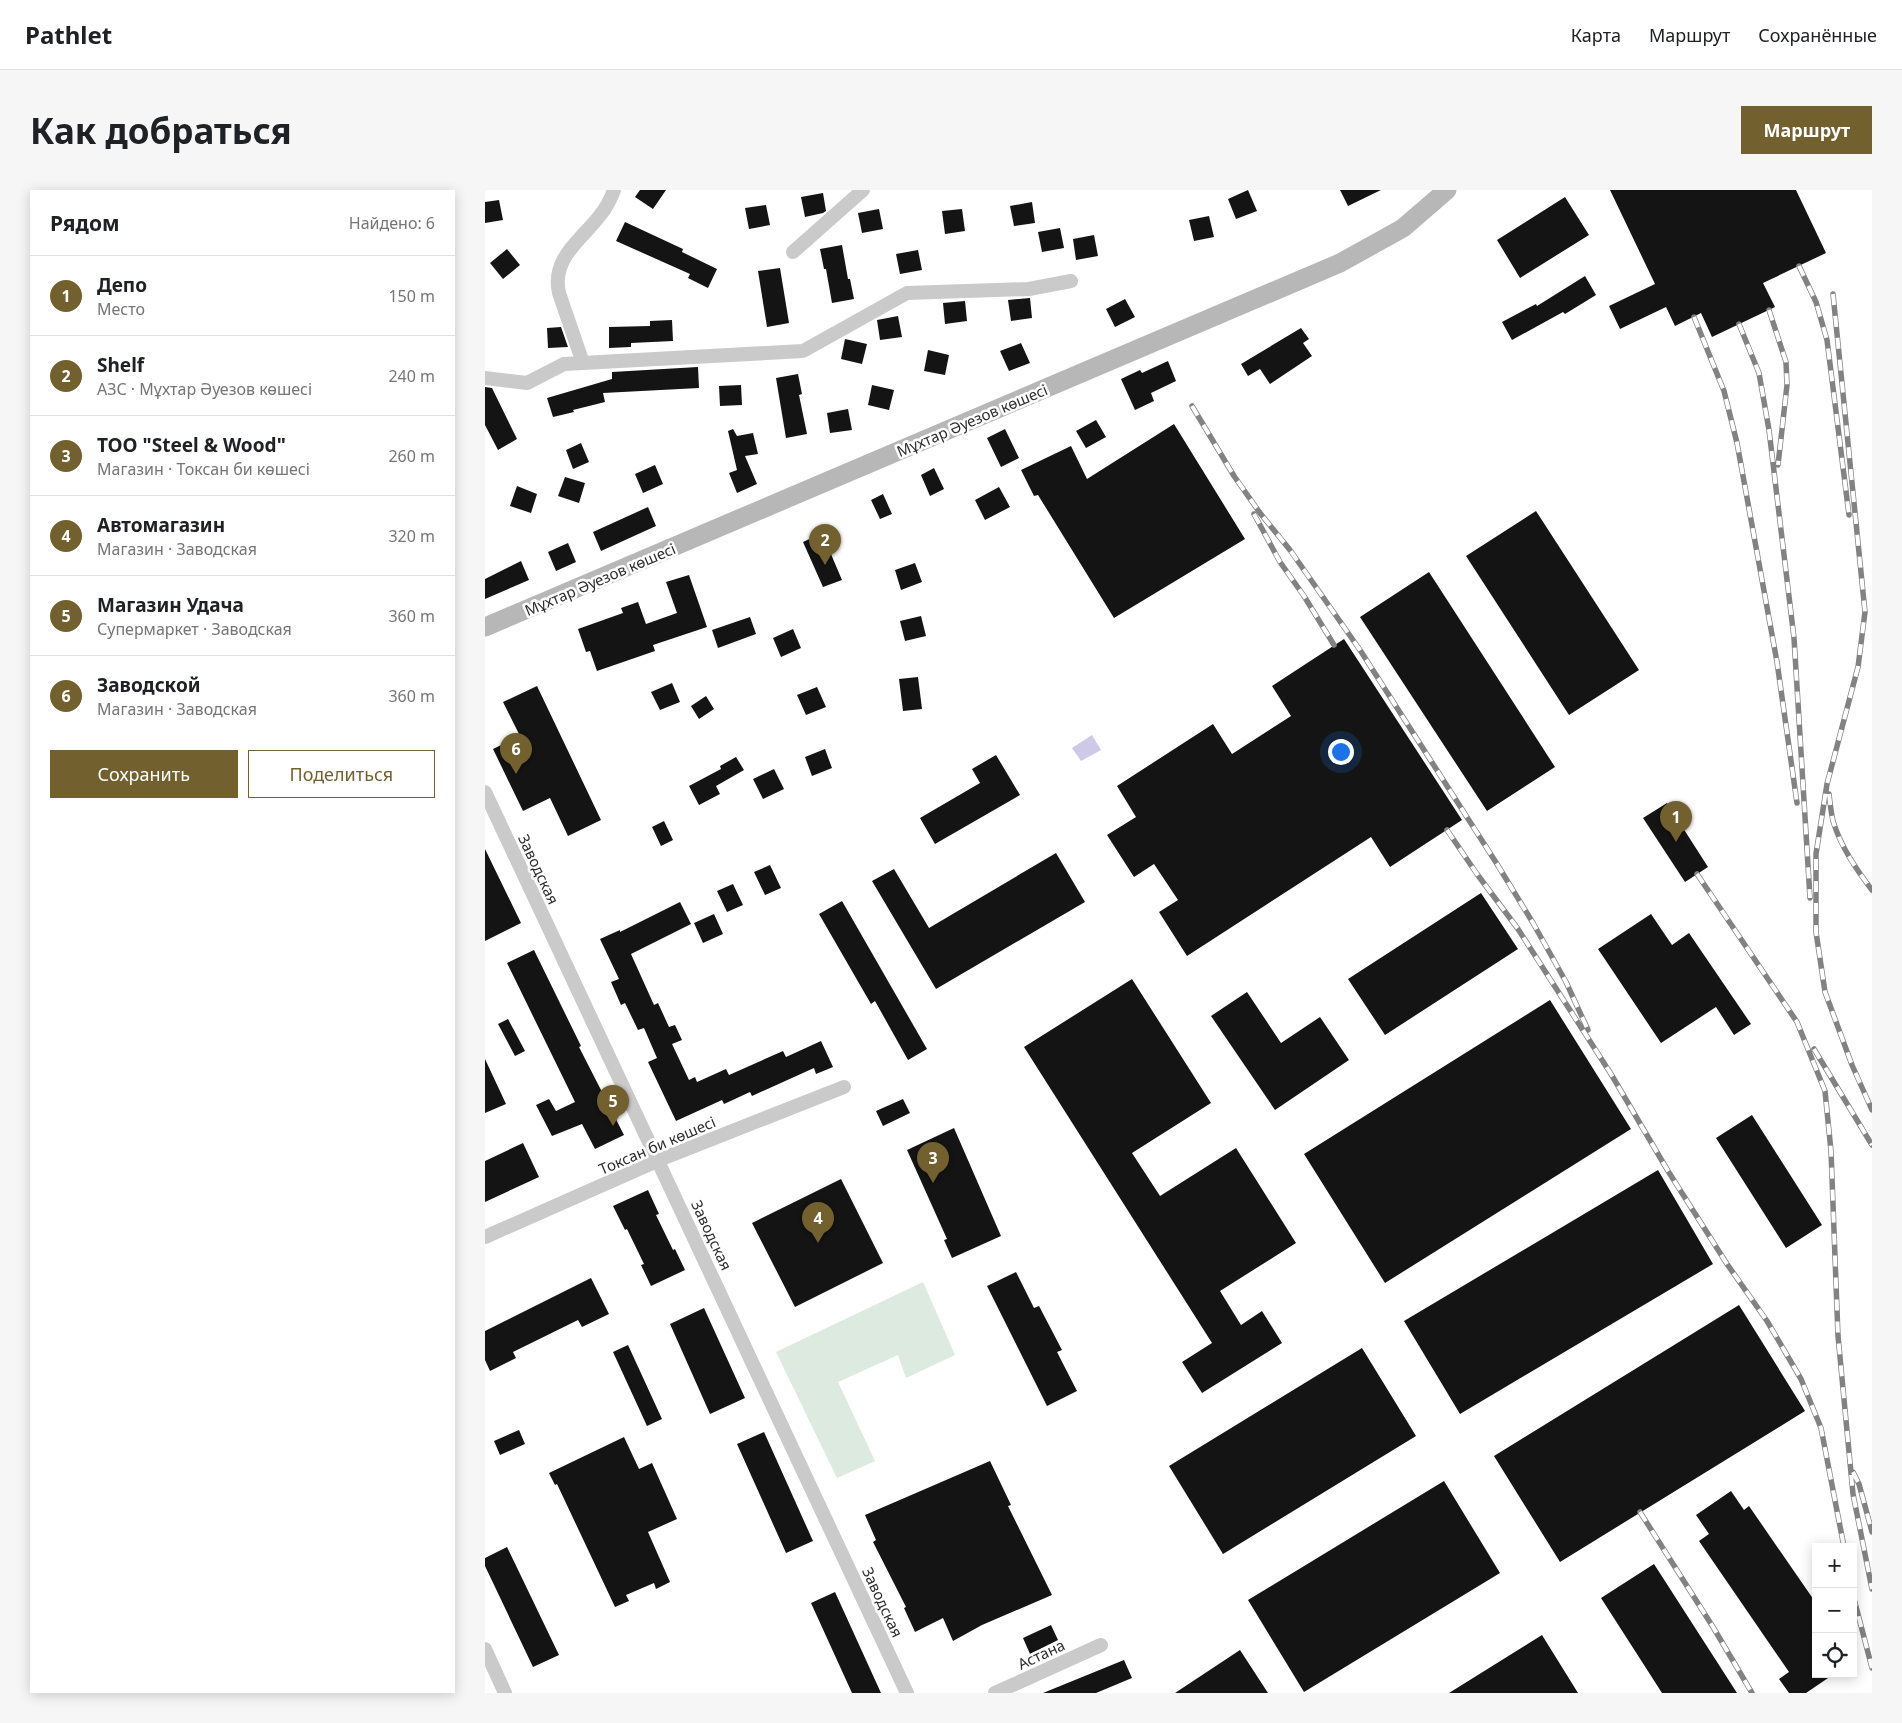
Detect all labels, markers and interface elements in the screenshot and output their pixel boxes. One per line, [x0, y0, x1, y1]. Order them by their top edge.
text: Pathlet [25, 18, 112, 51]
text: Карта [1571, 23, 1621, 47]
text: Маршрут [1649, 23, 1730, 47]
text: Сохранённые [1758, 23, 1877, 47]
button: Маршрут [1741, 106, 1872, 154]
text: Как добраться [30, 107, 292, 154]
text: Рядом [50, 209, 120, 237]
text: Найдено: 6 [349, 212, 435, 234]
text: Депо [97, 272, 147, 298]
text: 1 [61, 285, 71, 307]
text: 150 m [388, 285, 435, 307]
text: Место [97, 298, 145, 320]
text: Shelf [97, 352, 144, 378]
text: 2 [61, 365, 71, 387]
text: 240 m [388, 365, 435, 387]
text: АЗС · Мұхтар Әуезов көшесі [97, 378, 312, 400]
street label: Мұхтар Әуезов көшесі [894, 379, 1050, 461]
text: TOO "Steel & Wood" [97, 432, 286, 458]
text: 3 [61, 445, 71, 467]
text: 260 m [388, 445, 435, 467]
text: Магазин · Токсан би көшесі [97, 458, 310, 480]
text: Автомагазин [97, 512, 225, 538]
pin: 2 [809, 524, 841, 565]
text: 4 [61, 525, 71, 547]
text: 320 m [388, 525, 435, 547]
text: Магазин · Заводская [97, 538, 257, 560]
street label: Мұхтар Әуезов көшесі [522, 538, 678, 620]
text: Магазин Удача [97, 592, 244, 618]
text: 5 [61, 605, 71, 627]
text: 360 m [388, 605, 435, 627]
text: Супермаркет · Заводская [97, 618, 292, 640]
text: Заводской [97, 672, 201, 698]
text: 6 [61, 685, 71, 707]
text: 360 m [388, 685, 435, 707]
text: Магазин · Заводская [97, 698, 257, 720]
pin: 6 [500, 733, 532, 774]
your location [1328, 739, 1354, 765]
button: Сохранить [50, 750, 238, 798]
button: Поделиться [248, 750, 435, 798]
pin: 1 [1660, 801, 1692, 842]
street label: Заводская [514, 831, 564, 907]
pin: 5 [597, 1085, 629, 1126]
street label: Токсан би көшесі [596, 1111, 718, 1179]
pin: 3 [917, 1142, 949, 1183]
street label: Заводская [687, 1197, 737, 1273]
pin: 4 [802, 1202, 834, 1243]
map controls [1812, 1543, 1857, 1678]
button: + [1812, 1543, 1857, 1588]
street label: Заводская [858, 1564, 908, 1640]
button: − [1812, 1588, 1857, 1633]
button: locate [1812, 1633, 1857, 1678]
street label: Астана [1014, 1634, 1068, 1674]

